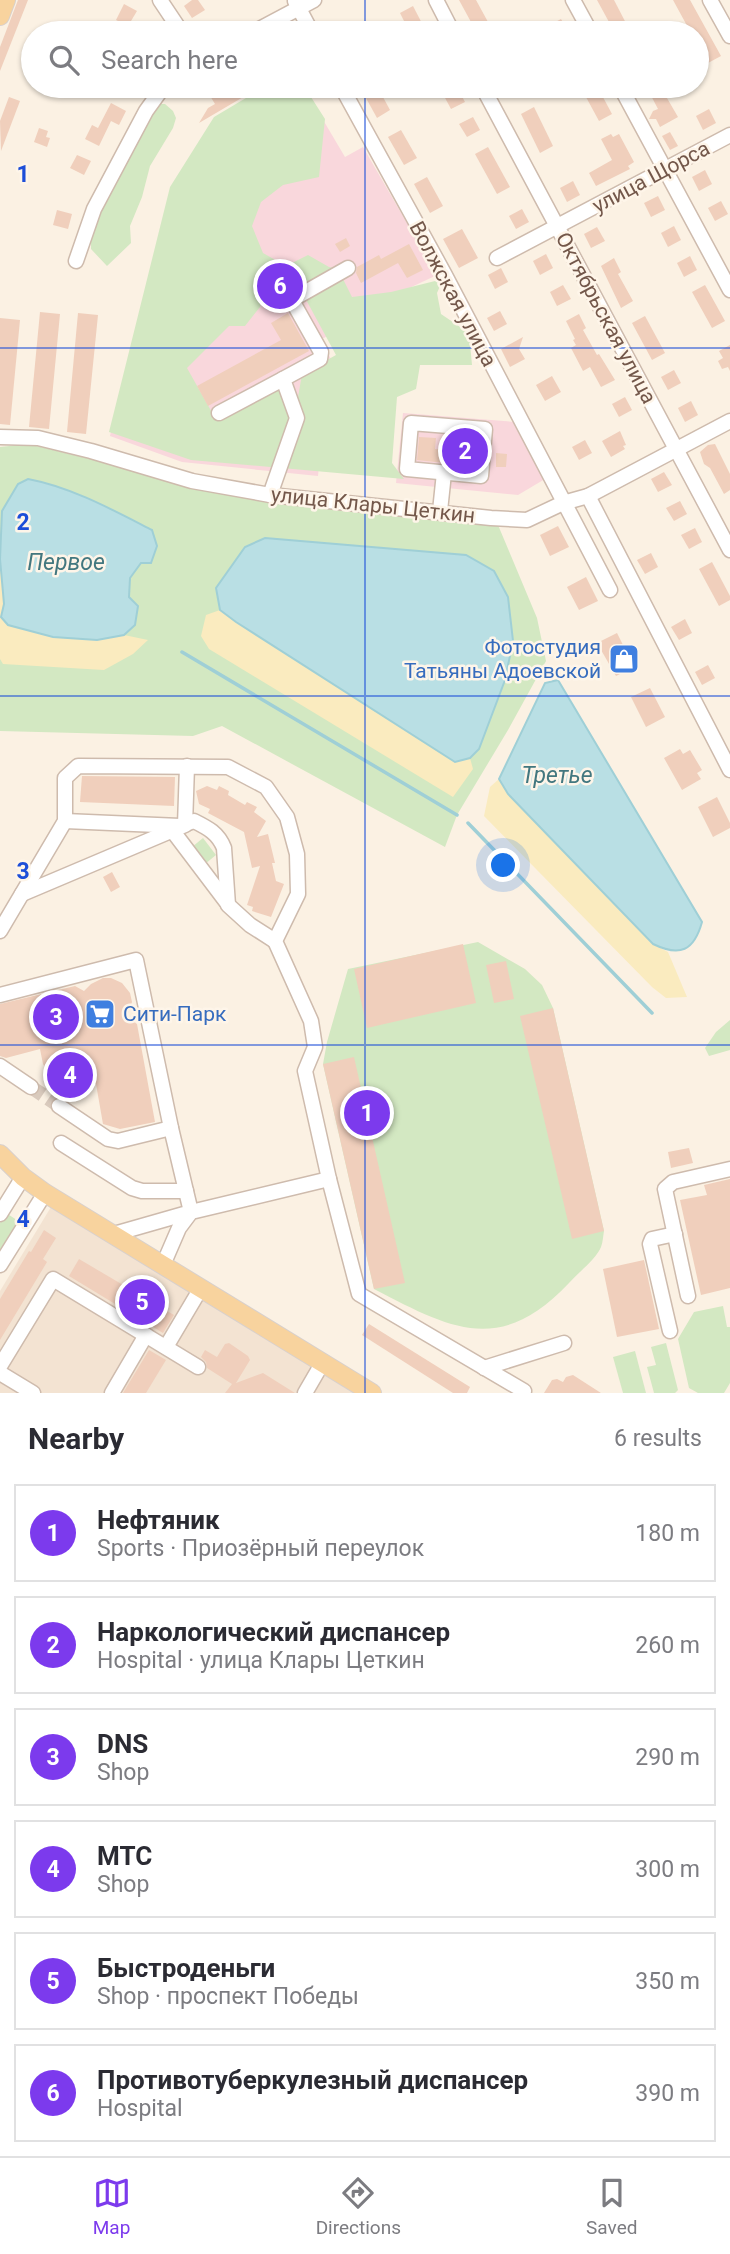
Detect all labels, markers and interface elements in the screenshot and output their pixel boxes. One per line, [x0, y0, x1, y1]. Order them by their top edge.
search box [21, 21, 709, 98]
icon: search [45, 41, 83, 79]
text: Search here [101, 45, 238, 75]
street label: улица Щорса [588, 136, 714, 218]
text: 1 [16, 161, 30, 188]
street label: Волжская улица [405, 217, 501, 371]
street label: Октябрьская улица [551, 228, 661, 408]
pin: 6 [257, 260, 303, 312]
pin: 2 [442, 425, 488, 477]
street label: улица Клары Цеткин [270, 482, 476, 528]
text: 2 [16, 509, 30, 536]
water label: Первое [27, 549, 105, 576]
place label: Фотостудия Татьяны Адоевской [404, 635, 601, 683]
shop icon: Фотостудия Татьяны Адоевской [607, 642, 641, 676]
water label: Третье [522, 762, 593, 789]
your location [486, 848, 520, 882]
text: 3 [16, 858, 30, 885]
pin: 3 [33, 991, 79, 1043]
supermarket icon: Сити-Парк [83, 997, 117, 1031]
place label: Сити-Парк [123, 1002, 227, 1026]
pin: 4 [47, 1049, 93, 1101]
pin: 1 [344, 1087, 390, 1139]
text: 4 [16, 1206, 30, 1233]
pin: 5 [119, 1276, 165, 1328]
text: Nearby [28, 1421, 124, 1456]
text: 6 results [614, 1425, 702, 1452]
text: Нефтяник [97, 1505, 220, 1535]
text: 1 [46, 1520, 60, 1547]
text: 180 m [635, 1520, 700, 1547]
text: Sports · Приозёрный переулок [97, 1535, 424, 1562]
text: Наркологический диспансер [97, 1617, 450, 1647]
text: 2 [46, 1632, 60, 1659]
text: 260 m [635, 1632, 700, 1659]
text: Hospital · улица Клары Цеткин [97, 1647, 425, 1674]
text: DNS [97, 1729, 148, 1759]
text: 3 [46, 1744, 60, 1771]
text: 290 m [635, 1744, 700, 1771]
text: Shop [97, 1759, 149, 1786]
text: МТС [97, 1841, 152, 1871]
text: 4 [46, 1856, 60, 1883]
text: 300 m [635, 1856, 700, 1883]
text: Shop [97, 1871, 149, 1898]
text: Быстроденьги [97, 1953, 275, 1983]
text: 5 [46, 1968, 60, 1995]
text: 350 m [635, 1968, 700, 1995]
text: Shop · проспект Победы [97, 1983, 359, 2010]
text: Противотуберкулезный диспансер [97, 2065, 528, 2095]
text: 6 [46, 2080, 60, 2107]
text: 390 m [635, 2080, 700, 2107]
text: Hospital [97, 2095, 183, 2122]
tab: Map [93, 2174, 131, 2239]
tab: Directions [316, 2174, 401, 2239]
tab: Saved [586, 2174, 637, 2239]

